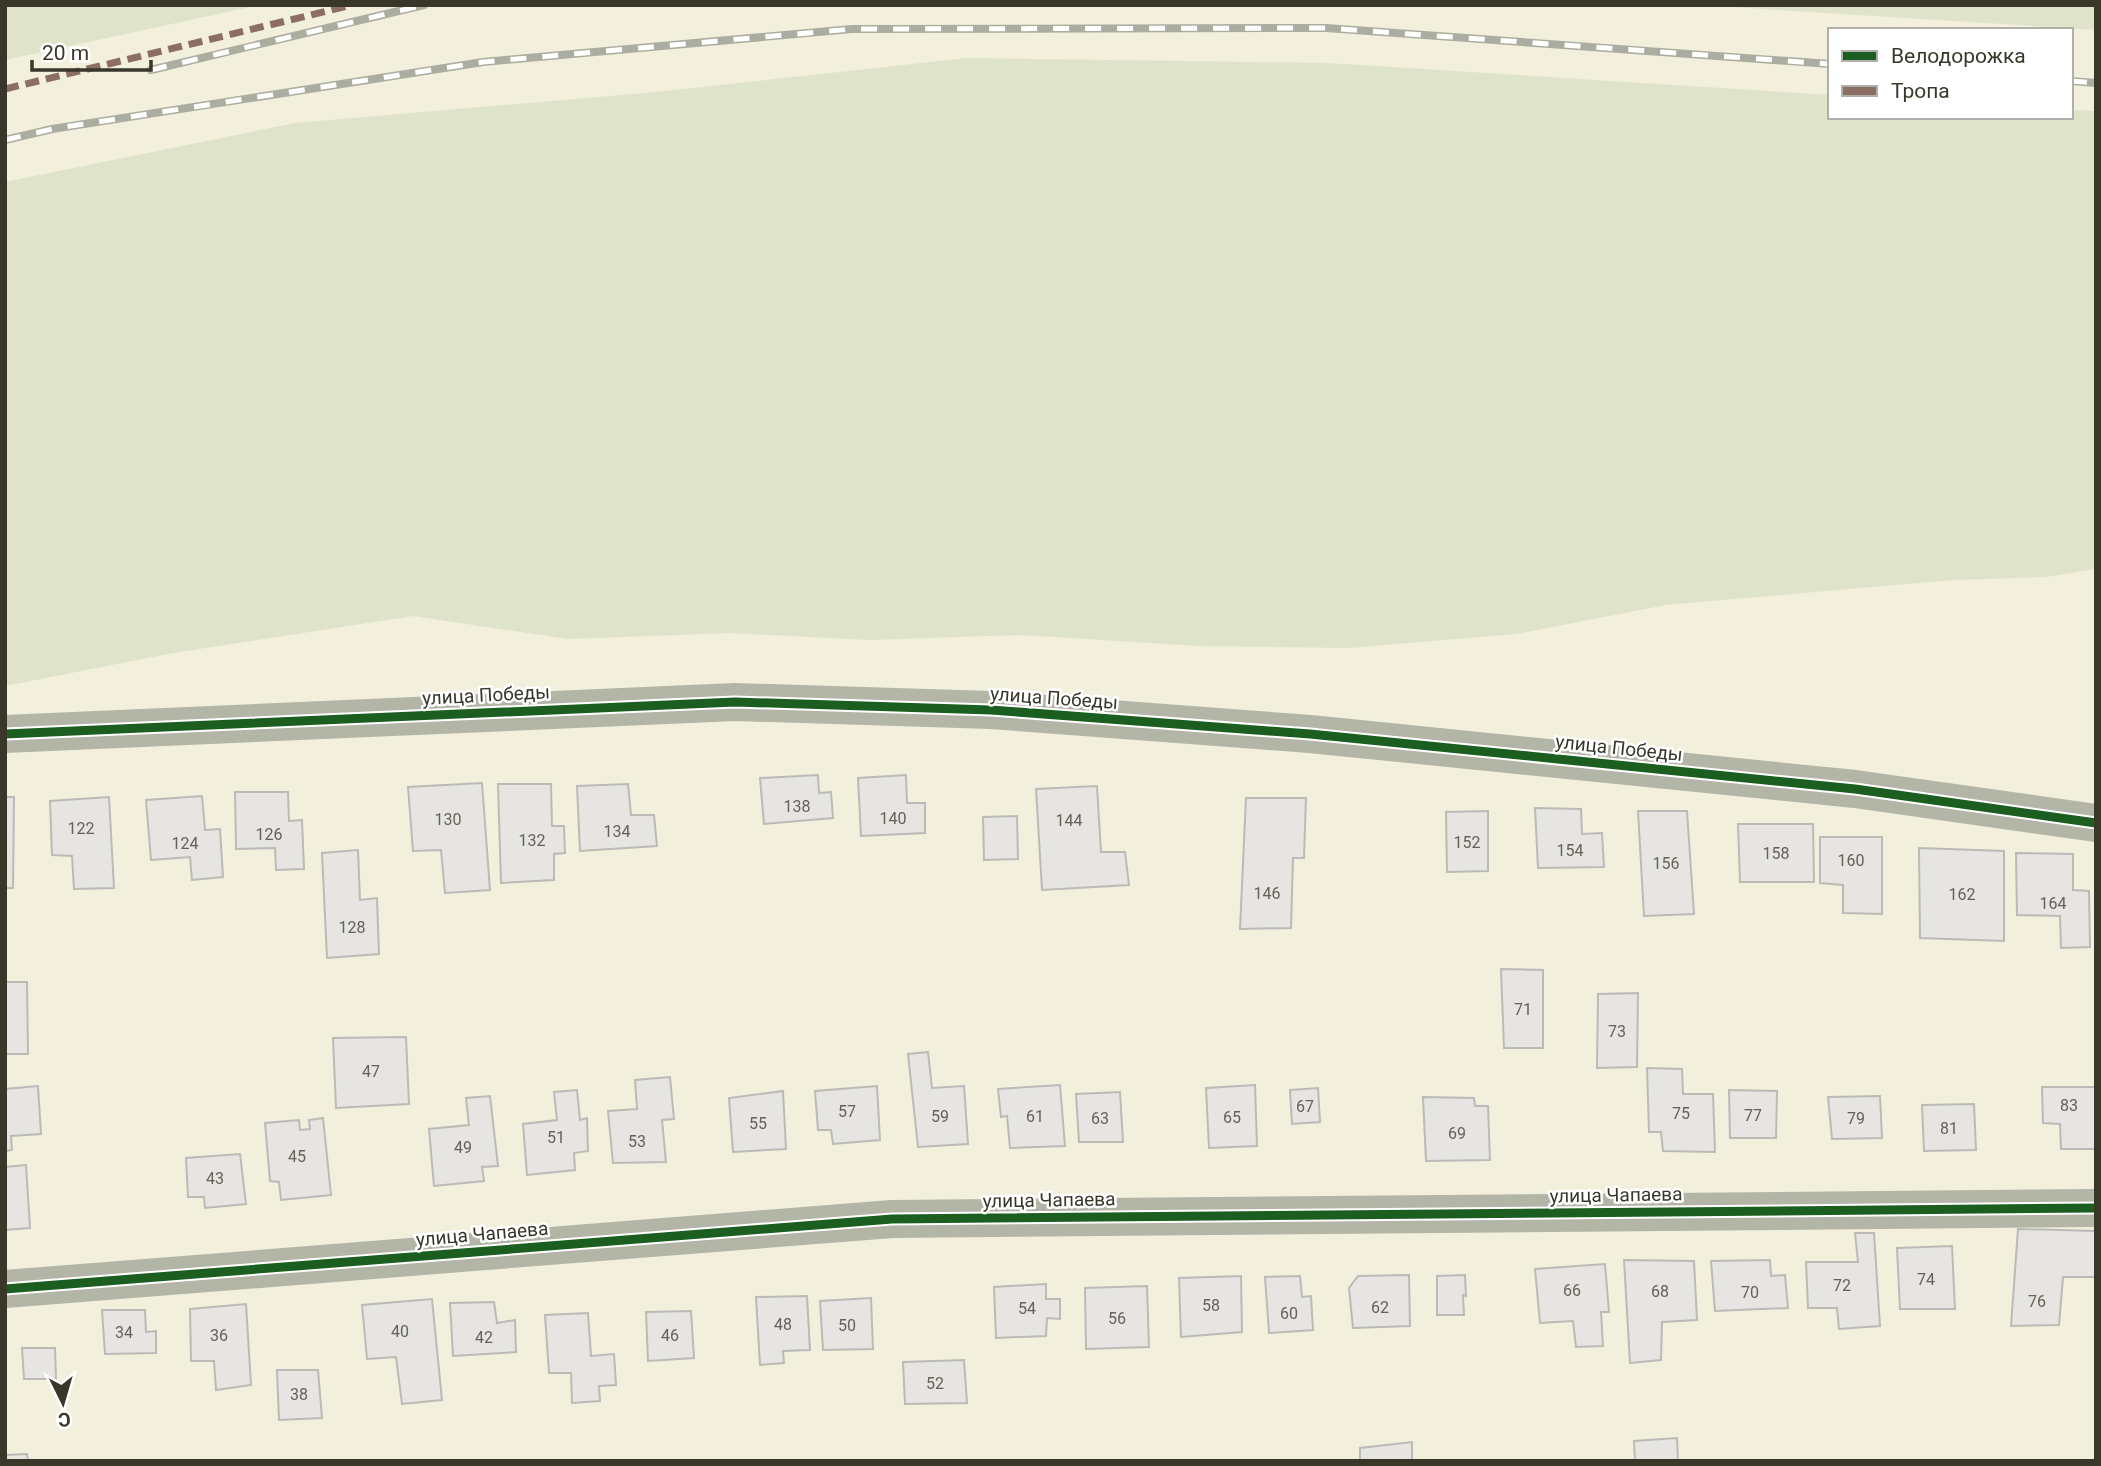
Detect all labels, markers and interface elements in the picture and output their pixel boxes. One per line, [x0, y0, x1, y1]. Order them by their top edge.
scale bar [32, 28, 150, 72]
legend [1828, 28, 2073, 119]
text: 20 m [42, 41, 89, 65]
text: Велодорожка [1891, 44, 2026, 68]
text: Тропа [1891, 79, 1950, 103]
street label: улица Победы [421, 680, 551, 710]
street label: улица Победы [989, 682, 1119, 714]
street label: улица Победы [1554, 730, 1684, 766]
house number: 138 [784, 797, 810, 816]
house number: 140 [880, 809, 906, 828]
house number: 130 [435, 810, 461, 829]
house number: 144 [1056, 811, 1082, 830]
house number: 122 [68, 819, 94, 838]
house number: 134 [604, 822, 630, 841]
house number: 126 [256, 825, 282, 844]
house number: 132 [519, 831, 545, 850]
house number: 152 [1454, 833, 1480, 852]
house number: 124 [172, 834, 198, 853]
house number: 154 [1557, 841, 1583, 860]
house number: 158 [1763, 844, 1789, 863]
house number: 160 [1838, 851, 1864, 870]
house number: 156 [1653, 854, 1679, 873]
house number: 146 [1254, 884, 1280, 903]
house number: 162 [1949, 885, 1975, 904]
house number: 164 [2040, 894, 2066, 913]
house number: 128 [339, 918, 365, 937]
house number: 71 [1514, 1000, 1532, 1019]
house number: 73 [1608, 1022, 1626, 1041]
house number: 47 [362, 1062, 380, 1081]
house number: 83 [2060, 1096, 2078, 1115]
house number: 67 [1296, 1097, 1314, 1116]
house number: 57 [838, 1102, 856, 1121]
house number: 75 [1672, 1104, 1690, 1123]
house number: 77 [1744, 1106, 1762, 1125]
house number: 59 [931, 1107, 949, 1126]
house number: 61 [1026, 1107, 1044, 1126]
house number: 65 [1223, 1108, 1241, 1127]
house number: 63 [1091, 1109, 1109, 1128]
house number: 79 [1847, 1109, 1865, 1128]
house number: 55 [749, 1114, 767, 1133]
house number: 81 [1940, 1119, 1958, 1138]
house number: 69 [1448, 1124, 1466, 1143]
house number: 51 [547, 1128, 565, 1147]
house number: 53 [628, 1132, 646, 1151]
house number: 49 [454, 1138, 472, 1157]
house number: 45 [288, 1147, 306, 1166]
house number: 43 [206, 1169, 224, 1188]
street label: улица Чапаева [1549, 1182, 1683, 1208]
street label: улица Чапаева [982, 1187, 1116, 1213]
street label: улица Чапаева [415, 1217, 549, 1251]
house number: 74 [1917, 1270, 1935, 1289]
house number: 72 [1833, 1276, 1851, 1295]
house number: 66 [1563, 1281, 1581, 1300]
house number: 68 [1651, 1282, 1669, 1301]
house number: 70 [1741, 1283, 1759, 1302]
house number: 76 [2028, 1292, 2046, 1311]
house number: 58 [1202, 1296, 1220, 1315]
house number: 62 [1371, 1298, 1389, 1317]
house number: 54 [1018, 1299, 1036, 1318]
house number: 60 [1280, 1304, 1298, 1323]
house number: 56 [1108, 1309, 1126, 1328]
house number: 48 [774, 1315, 792, 1334]
house number: 50 [838, 1316, 856, 1335]
house number: 40 [391, 1322, 409, 1341]
house number: 34 [115, 1323, 133, 1342]
house number: 36 [210, 1326, 228, 1345]
house number: 46 [661, 1326, 679, 1345]
house number: 42 [475, 1328, 493, 1347]
north arrow [28, 1368, 98, 1438]
house number: 52 [926, 1374, 944, 1393]
house number: 38 [290, 1385, 308, 1404]
text: С [57, 1407, 72, 1431]

